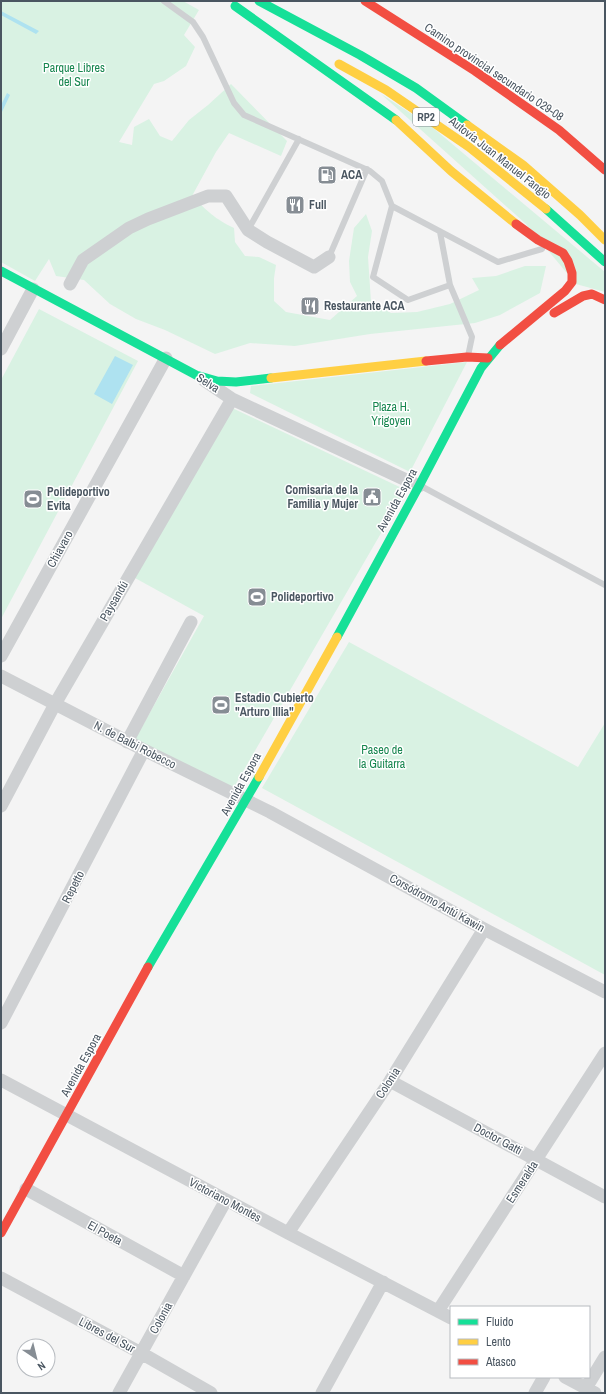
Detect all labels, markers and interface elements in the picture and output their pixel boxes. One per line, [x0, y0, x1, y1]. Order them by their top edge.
street label: Camino provincial secundario 029-08 [421, 19, 567, 125]
park label: Parque Libres del Sur [43, 60, 105, 90]
road number: RP2 [413, 108, 439, 126]
street label: Autovía Juan Manuel Fangio [445, 112, 554, 203]
fuel station icon: ACA [316, 164, 338, 186]
place label: ACA [341, 167, 363, 183]
restaurant icon: Full [284, 194, 306, 216]
place label: Full [309, 197, 327, 213]
restaurant icon: Restaurante ACA [299, 295, 321, 317]
place label: Restaurante ACA [324, 298, 405, 314]
street label: Selva [193, 370, 223, 397]
park label: Plaza H. Yrigoyen [371, 399, 411, 429]
street label: Avenida Espora [373, 465, 421, 535]
place label: Comisaria de la Familia y Mujer [285, 482, 359, 512]
place label: Polideportivo Evita [47, 484, 110, 514]
public building icon: Comisaria de la Familia y Mujer [361, 486, 383, 508]
sports icon: Polideportivo Evita [22, 488, 44, 510]
street label: Chiavaro [43, 528, 77, 570]
street label: Paysandú [96, 578, 132, 624]
sports icon: Polideportivo [246, 586, 268, 608]
place label: Polideportivo [271, 589, 334, 605]
place label: Estadio Cubierto "Arturo Illia" [235, 690, 314, 720]
sports icon: Estadio Cubierto "Arturo Illia" [210, 694, 232, 716]
street label: N. de Balbi Robecco [91, 717, 179, 773]
park label: Paseo de la Guitarra [359, 742, 406, 772]
street label: Avenida Espora [217, 749, 265, 819]
street label: Repetto [58, 868, 88, 906]
street label: Corsódromo Antú Kawin [386, 870, 488, 936]
street label: Avenida Espora [57, 1030, 105, 1100]
street label: Colonia [372, 1064, 404, 1102]
street label: Doctor Gatti [471, 1119, 525, 1159]
street label: Esmeralda [502, 1157, 542, 1206]
street label: Victoriano Montes [186, 1174, 264, 1226]
street label: El Poeta [85, 1217, 126, 1249]
street label: Colonia [146, 1299, 176, 1337]
legend [450, 1306, 590, 1378]
street label: Libres del Sur [76, 1314, 138, 1357]
text: Fluido [486, 1314, 513, 1330]
text: Lento [486, 1334, 511, 1350]
north arrow [16, 1338, 56, 1378]
text: Atasco [485, 1354, 516, 1370]
text: N [35, 1359, 48, 1374]

